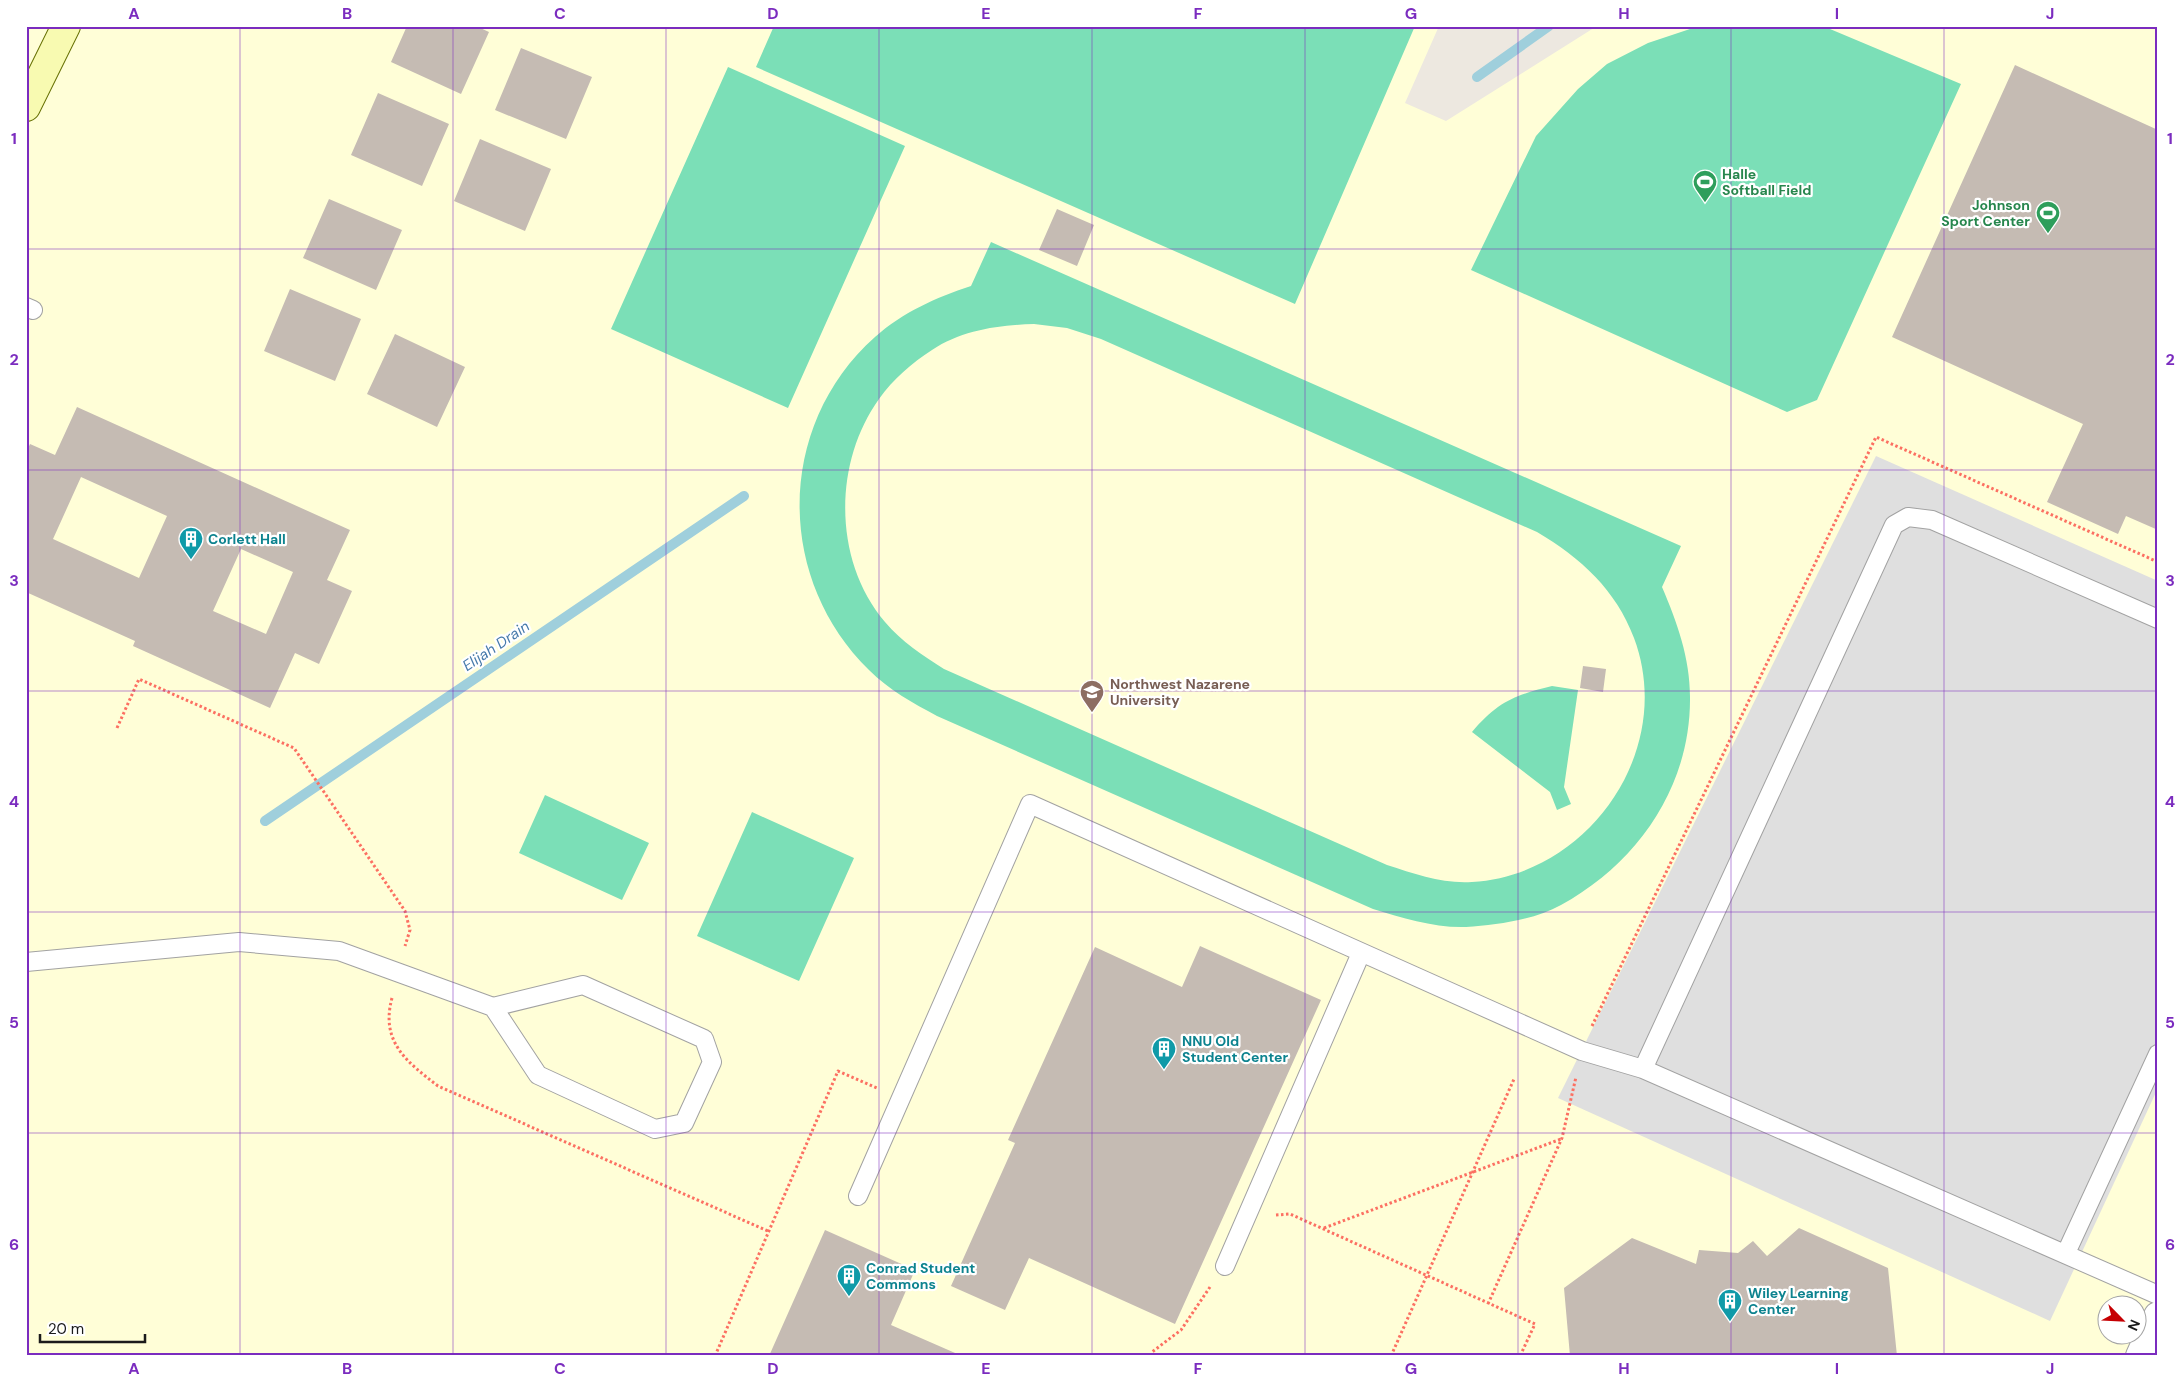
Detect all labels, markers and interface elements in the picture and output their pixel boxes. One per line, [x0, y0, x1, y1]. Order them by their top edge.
text: A [128, 3, 140, 24]
text: B [342, 3, 352, 24]
text: C [554, 3, 566, 24]
text: D [767, 3, 779, 24]
text: E [981, 3, 991, 24]
text: F [1194, 3, 1203, 24]
text: G [1405, 3, 1417, 24]
text: H [1618, 3, 1630, 24]
text: I [1835, 3, 1839, 24]
text: J [2046, 3, 2054, 24]
text: 1 [11, 128, 17, 149]
text: 1 [2167, 128, 2173, 149]
place label: Halle Softball Field [1722, 165, 1811, 199]
sports icon: Halle Softball Field [1692, 169, 1718, 203]
place label: Johnson Sport Center [1941, 196, 2030, 230]
sports icon: Johnson Sport Center [2035, 200, 2061, 234]
text: 2 [9, 349, 19, 370]
text: 2 [2165, 349, 2175, 370]
building icon: Corlett Hall [178, 526, 204, 560]
place label: Corlett Hall [208, 530, 286, 548]
text: 3 [9, 570, 19, 591]
text: 3 [2165, 570, 2175, 591]
water label: Elijah Drain [459, 616, 534, 676]
place label: Northwest Nazarene University [1110, 675, 1250, 709]
school or university icon: Northwest Nazarene University [1079, 679, 1105, 713]
text: 4 [9, 791, 19, 812]
text: 4 [2165, 791, 2175, 812]
text: 5 [9, 1012, 19, 1033]
text: 5 [2165, 1012, 2175, 1033]
place label: NNU Old Student Center [1182, 1032, 1288, 1066]
building icon: NNU Old Student Center [1151, 1036, 1177, 1070]
text: 6 [9, 1234, 19, 1255]
text: 6 [2165, 1234, 2175, 1255]
place label: Conrad Student Commons [866, 1259, 975, 1293]
building icon: Conrad Student Commons [836, 1263, 862, 1297]
place label: Wiley Learning Center [1748, 1284, 1849, 1318]
building icon: Wiley Learning Center [1717, 1288, 1743, 1322]
north arrow [2096, 1294, 2146, 1344]
scale bar [40, 1312, 145, 1344]
text: N [2124, 1317, 2144, 1334]
text: 20 m [48, 1319, 84, 1339]
text: A [128, 1358, 140, 1379]
text: B [342, 1358, 352, 1379]
text: C [554, 1358, 566, 1379]
text: D [767, 1358, 779, 1379]
text: E [981, 1358, 991, 1379]
text: F [1194, 1358, 1203, 1379]
text: G [1405, 1358, 1417, 1379]
text: H [1618, 1358, 1630, 1379]
text: I [1835, 1358, 1839, 1379]
text: J [2046, 1358, 2054, 1379]

